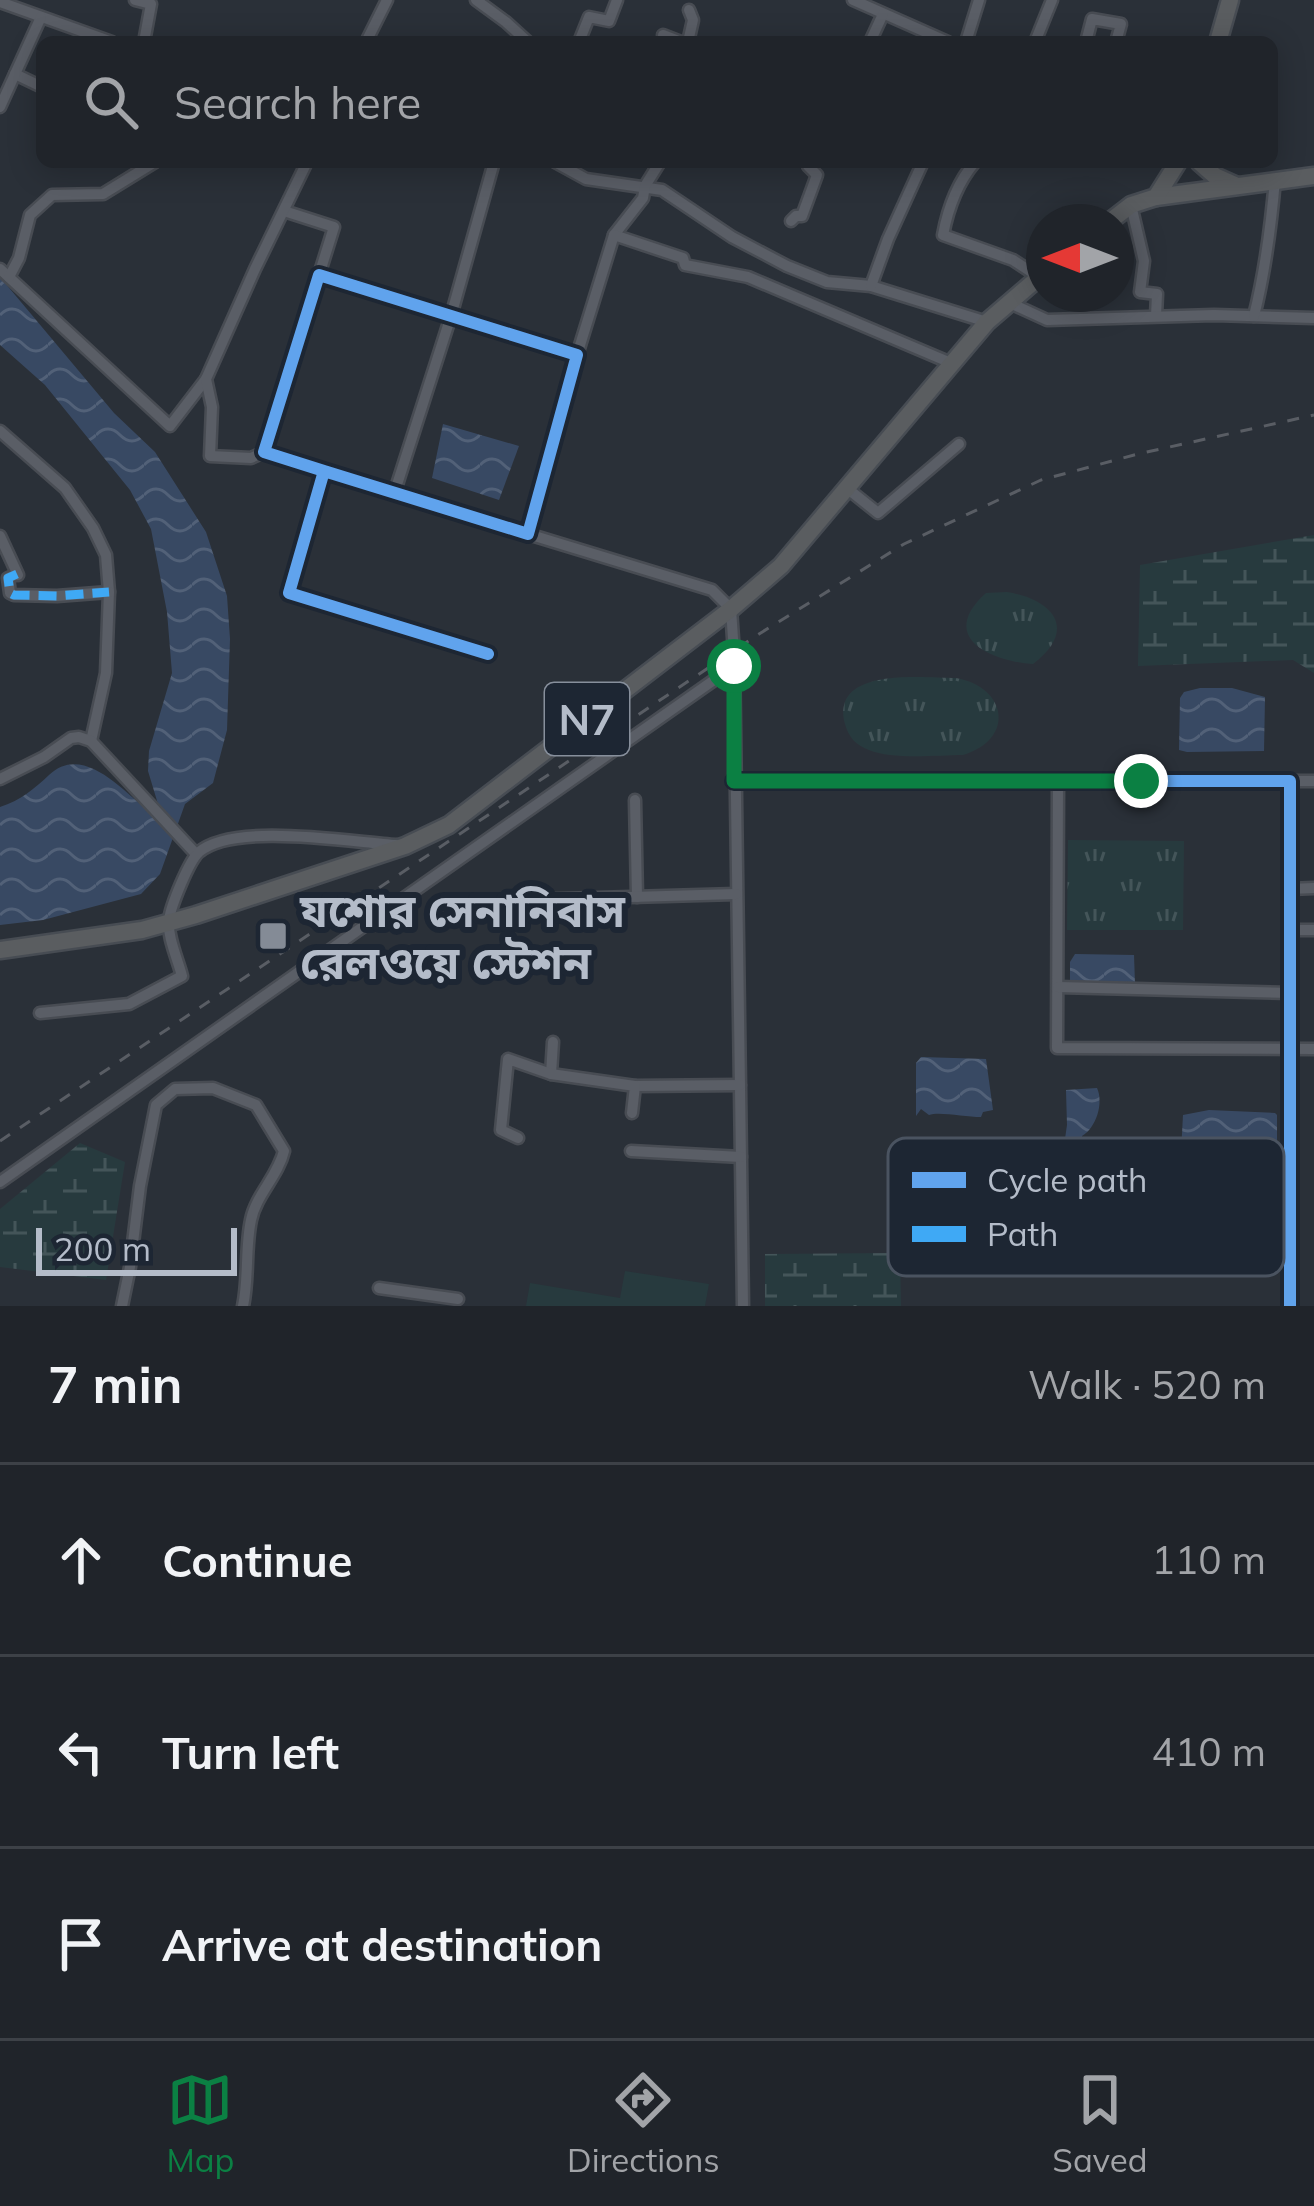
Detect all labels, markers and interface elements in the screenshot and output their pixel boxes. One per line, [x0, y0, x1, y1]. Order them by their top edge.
search box [36, 36, 1278, 168]
icon: search [78, 69, 144, 135]
text: Search here [174, 74, 421, 130]
north arrow [1026, 204, 1134, 312]
route start [707, 639, 761, 693]
road number: N7 [545, 683, 629, 755]
route end [1114, 754, 1168, 808]
place label: যশোর সেনানিবাস রেলওয়ে স্টেশন [299, 882, 626, 990]
marker: যশোর সেনানিবাস রেলওয়ে স্টেশন [257, 920, 289, 952]
legend [888, 1138, 1284, 1276]
text: Cycle path [987, 1159, 1147, 1200]
text: Path [987, 1213, 1058, 1254]
scale bar [36, 1222, 237, 1275]
text: 200 m [54, 1228, 151, 1269]
text: 7 min [48, 1352, 183, 1416]
text: Walk · 520 m [1028, 1360, 1266, 1409]
icon: ahead [48, 1527, 114, 1593]
text: Continue [162, 1532, 352, 1588]
text: 110 m [1151, 1535, 1266, 1584]
icon: left [48, 1719, 114, 1785]
text: Turn left [162, 1724, 339, 1780]
text: 410 m [1151, 1727, 1266, 1776]
icon: arrive [48, 1911, 114, 1977]
text: Arrive at destination [162, 1916, 602, 1972]
tab: Map [166, 2067, 234, 2180]
tab: Directions [567, 2067, 720, 2180]
tab: Saved [1052, 2067, 1148, 2180]

